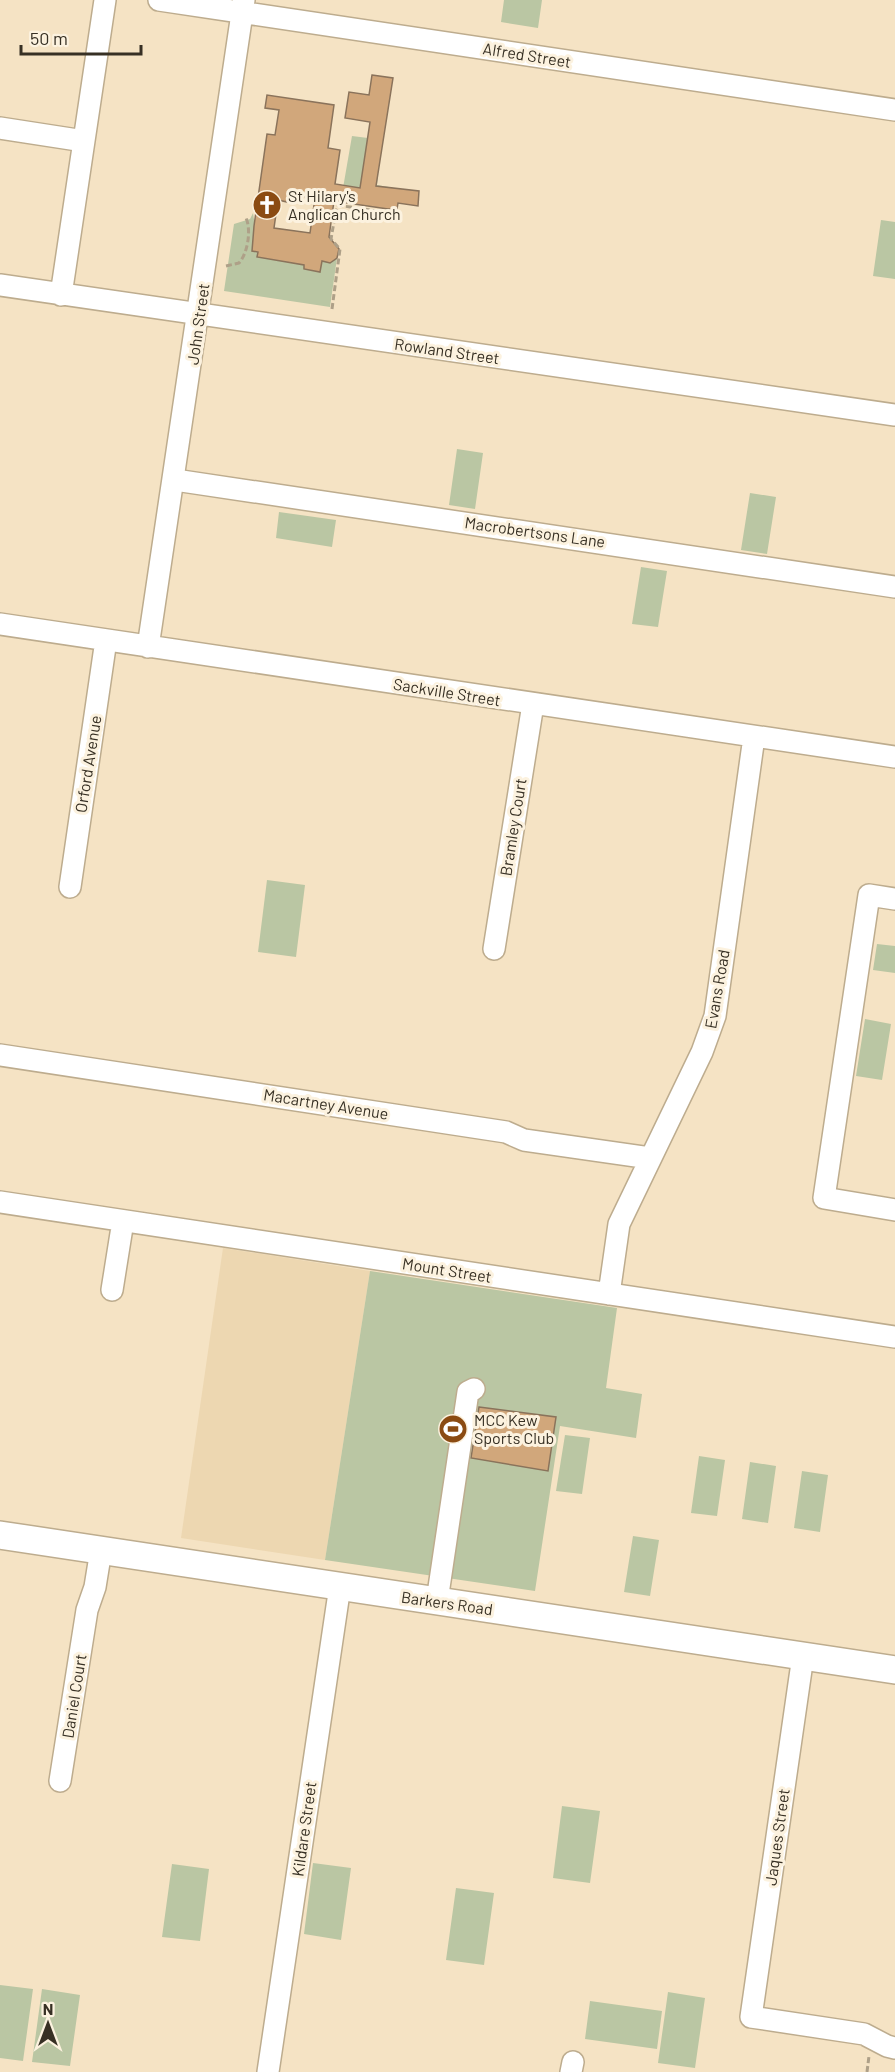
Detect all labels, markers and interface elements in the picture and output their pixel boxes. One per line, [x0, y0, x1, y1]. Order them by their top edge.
scale bar [21, 18, 141, 56]
text: 50 m [30, 27, 68, 49]
street label: Alfred Street [482, 38, 573, 71]
place label: St Hilary's Anglican Church [288, 186, 401, 223]
church icon: St Hilary's Anglican Church [251, 189, 283, 221]
street label: John Street [182, 282, 213, 366]
street label: Rowland Street [393, 334, 501, 367]
street label: Macrobertsons Lane [464, 512, 607, 551]
street label: Sackville Street [392, 674, 502, 709]
street label: Orford Avenue [70, 714, 105, 814]
street label: Bramley Court [495, 777, 530, 877]
street label: Evans Road [700, 948, 733, 1030]
street label: Macartney Avenue [262, 1084, 390, 1123]
street label: Mount Street [401, 1253, 493, 1286]
place label: MCC Kew Sports Club [474, 1410, 554, 1447]
sports icon: MCC Kew Sports Club [437, 1413, 469, 1445]
street label: Barkers Road [400, 1587, 494, 1618]
street label: Daniel Court [57, 1652, 90, 1739]
street label: Kildare Street [287, 1780, 320, 1878]
street label: Jaques Street [760, 1787, 793, 1887]
north arrow [18, 1994, 78, 2054]
text: N [43, 1999, 53, 2018]

